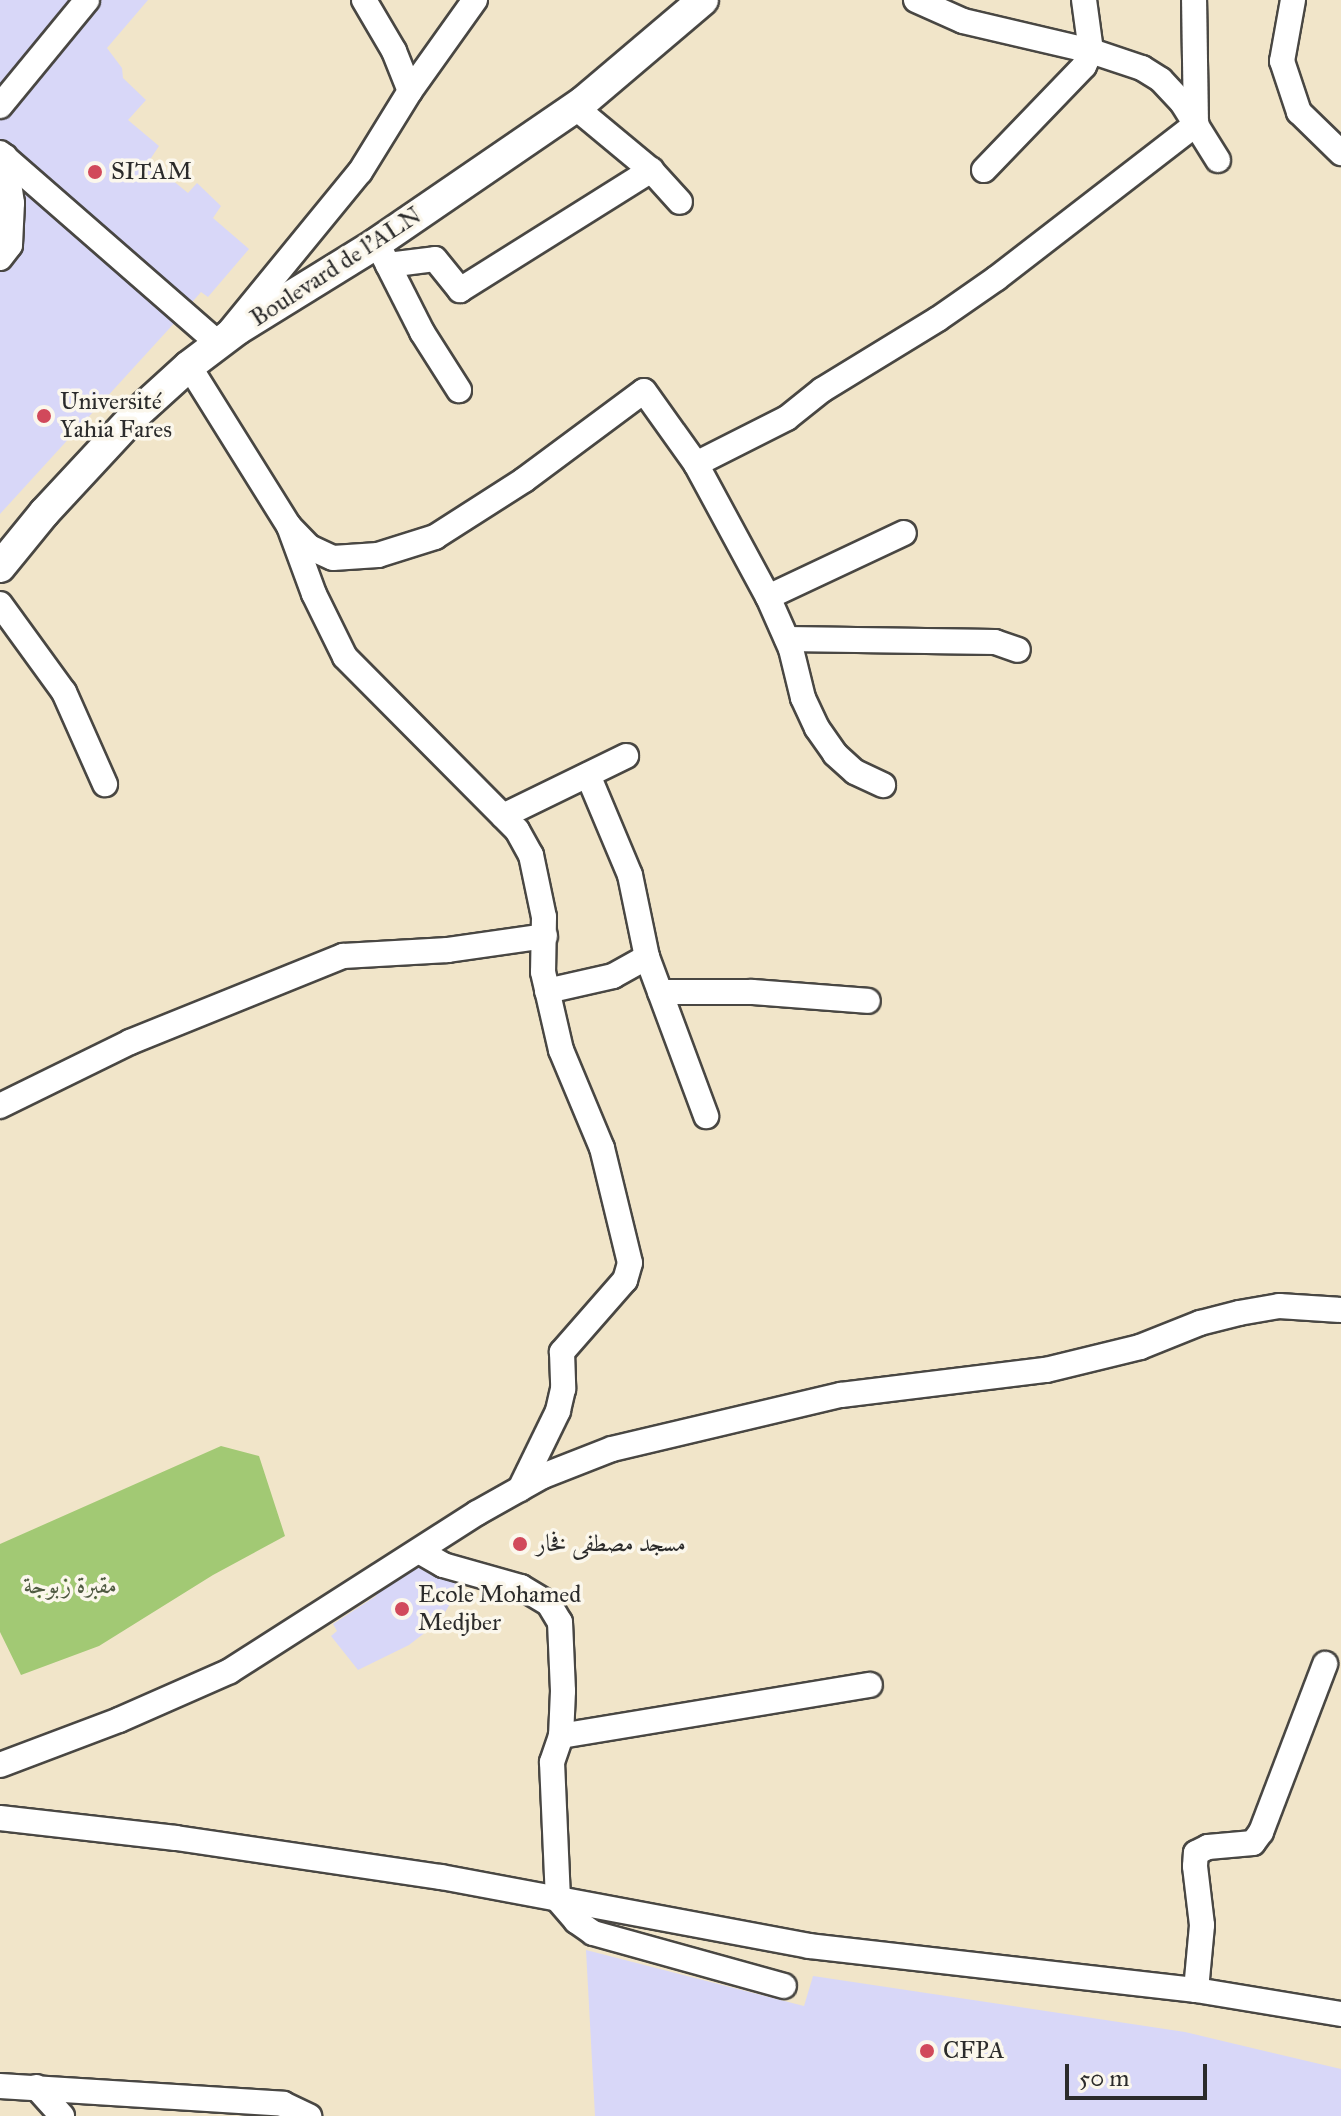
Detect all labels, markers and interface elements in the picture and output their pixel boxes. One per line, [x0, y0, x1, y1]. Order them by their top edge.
place label: SITAM [111, 158, 192, 186]
marker: SITAM [86, 163, 104, 181]
street label: Boulevard de l'ALN [245, 201, 427, 333]
place label: Université Yahia Fares [60, 388, 172, 444]
marker: Université Yahia Fares [35, 407, 53, 425]
place label: مسجد مصطفى فخار [536, 1530, 686, 1558]
marker: مسجد مصطفى فخار [511, 1535, 529, 1553]
park label: مقبرة زبوجة [23, 1572, 117, 1600]
place label: Ecole Mohamed Medjber [418, 1581, 581, 1637]
marker: Ecole Mohamed Medjber [393, 1600, 411, 1618]
place label: CFPA [943, 2037, 1004, 2065]
marker: CFPA [918, 2042, 936, 2060]
scale bar [1069, 2048, 1211, 2098]
text: 50 m [1079, 2063, 1129, 2093]

